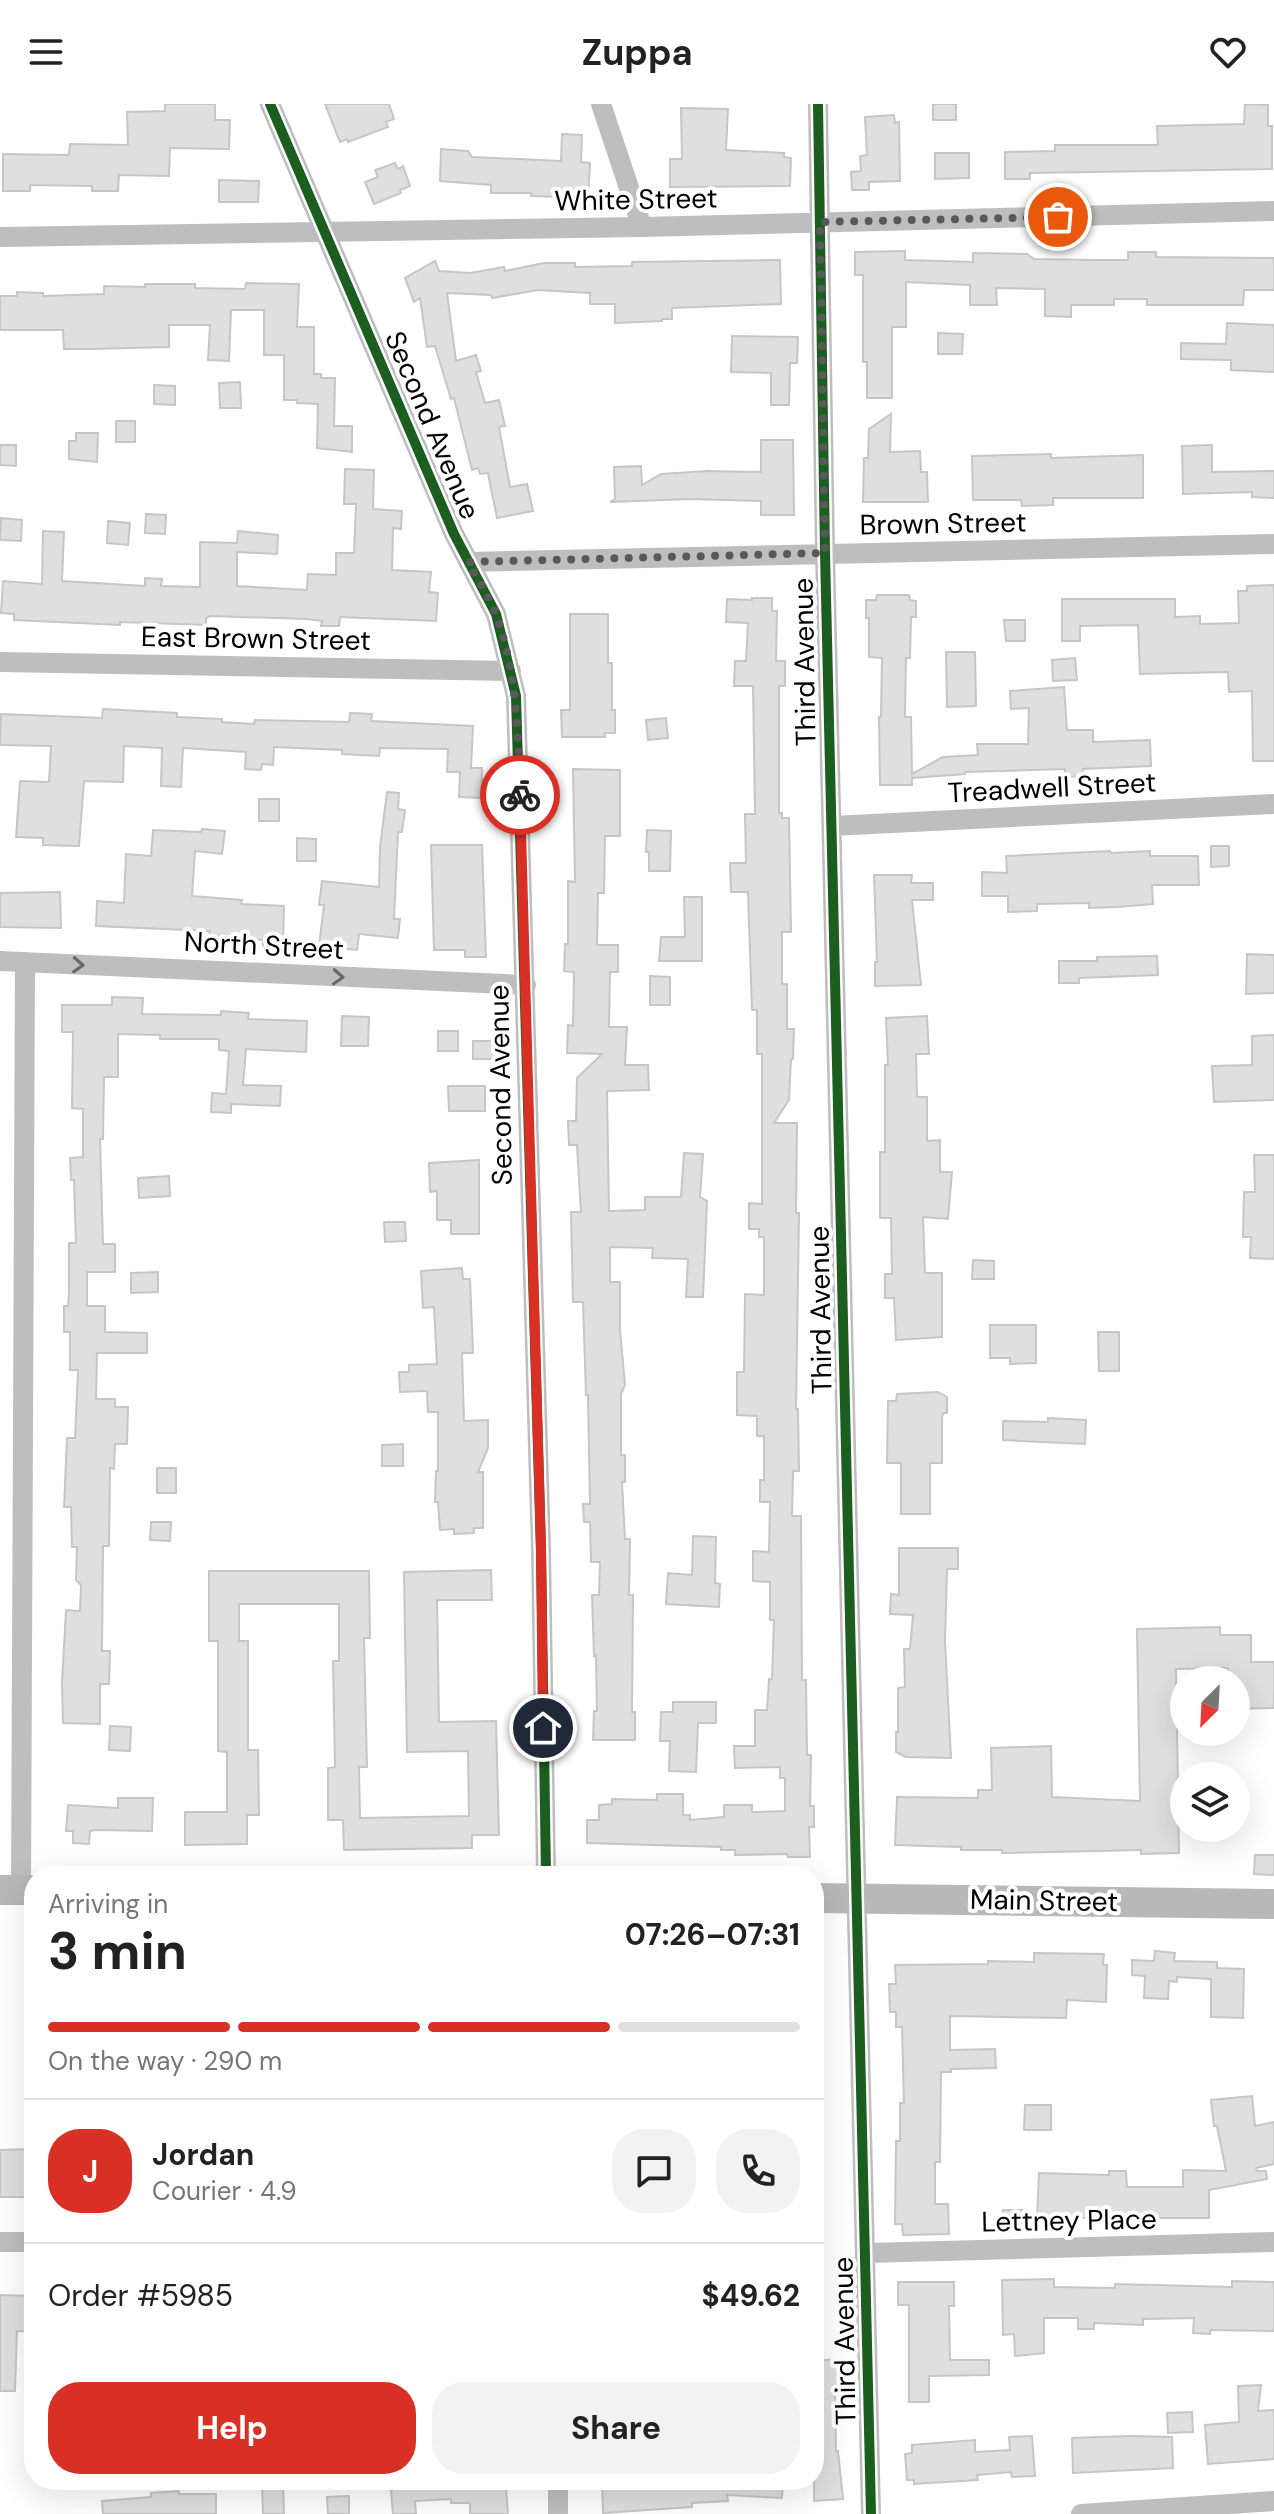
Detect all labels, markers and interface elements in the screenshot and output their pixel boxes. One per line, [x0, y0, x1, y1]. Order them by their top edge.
text: Zuppa [581, 29, 693, 76]
icon: menu [24, 30, 68, 74]
icon: heart [1206, 30, 1250, 74]
street label: White Street [554, 180, 718, 219]
pin [1024, 183, 1092, 251]
icon: bag [1036, 195, 1080, 239]
street label: Second Avenue [376, 325, 489, 525]
street label: Brown Street [859, 504, 1027, 543]
street label: Third Avenue [785, 577, 824, 747]
street label: East Brown Street [141, 618, 371, 659]
courier [480, 755, 560, 835]
street label: Treadwell Street [947, 764, 1157, 811]
icon: bike [498, 773, 542, 817]
street label: North Street [183, 923, 345, 968]
one-way arrow [72, 956, 85, 973]
one-way arrow [332, 968, 345, 985]
street label: Second Avenue [480, 984, 521, 1186]
street label: Third Avenue [801, 1225, 840, 1395]
north arrow [1170, 1666, 1250, 1746]
map controls [1170, 1666, 1250, 1842]
pin [509, 1694, 577, 1762]
icon: home [521, 1706, 565, 1750]
button: layers [1170, 1762, 1250, 1842]
street label: Main Street [969, 1881, 1118, 1920]
text: Arriving in [48, 1887, 168, 1921]
text: 07:26–07:31 [625, 1915, 800, 1954]
text: 3 min [48, 1917, 187, 1985]
text: On the way · 290 m [48, 2044, 282, 2078]
button: chat [612, 2129, 696, 2213]
button: phone [716, 2129, 800, 2213]
text: Jordan [152, 2135, 254, 2174]
text: J [82, 2152, 98, 2191]
text: Courier · 4.9 [152, 2174, 297, 2208]
street label: Lettney Place [981, 2200, 1157, 2241]
street label: Third Avenue [825, 2256, 864, 2426]
text: Order #5985 [48, 2276, 233, 2315]
text: $49.62 [702, 2276, 800, 2315]
button: Help [48, 2382, 416, 2474]
button: Share [432, 2382, 800, 2474]

